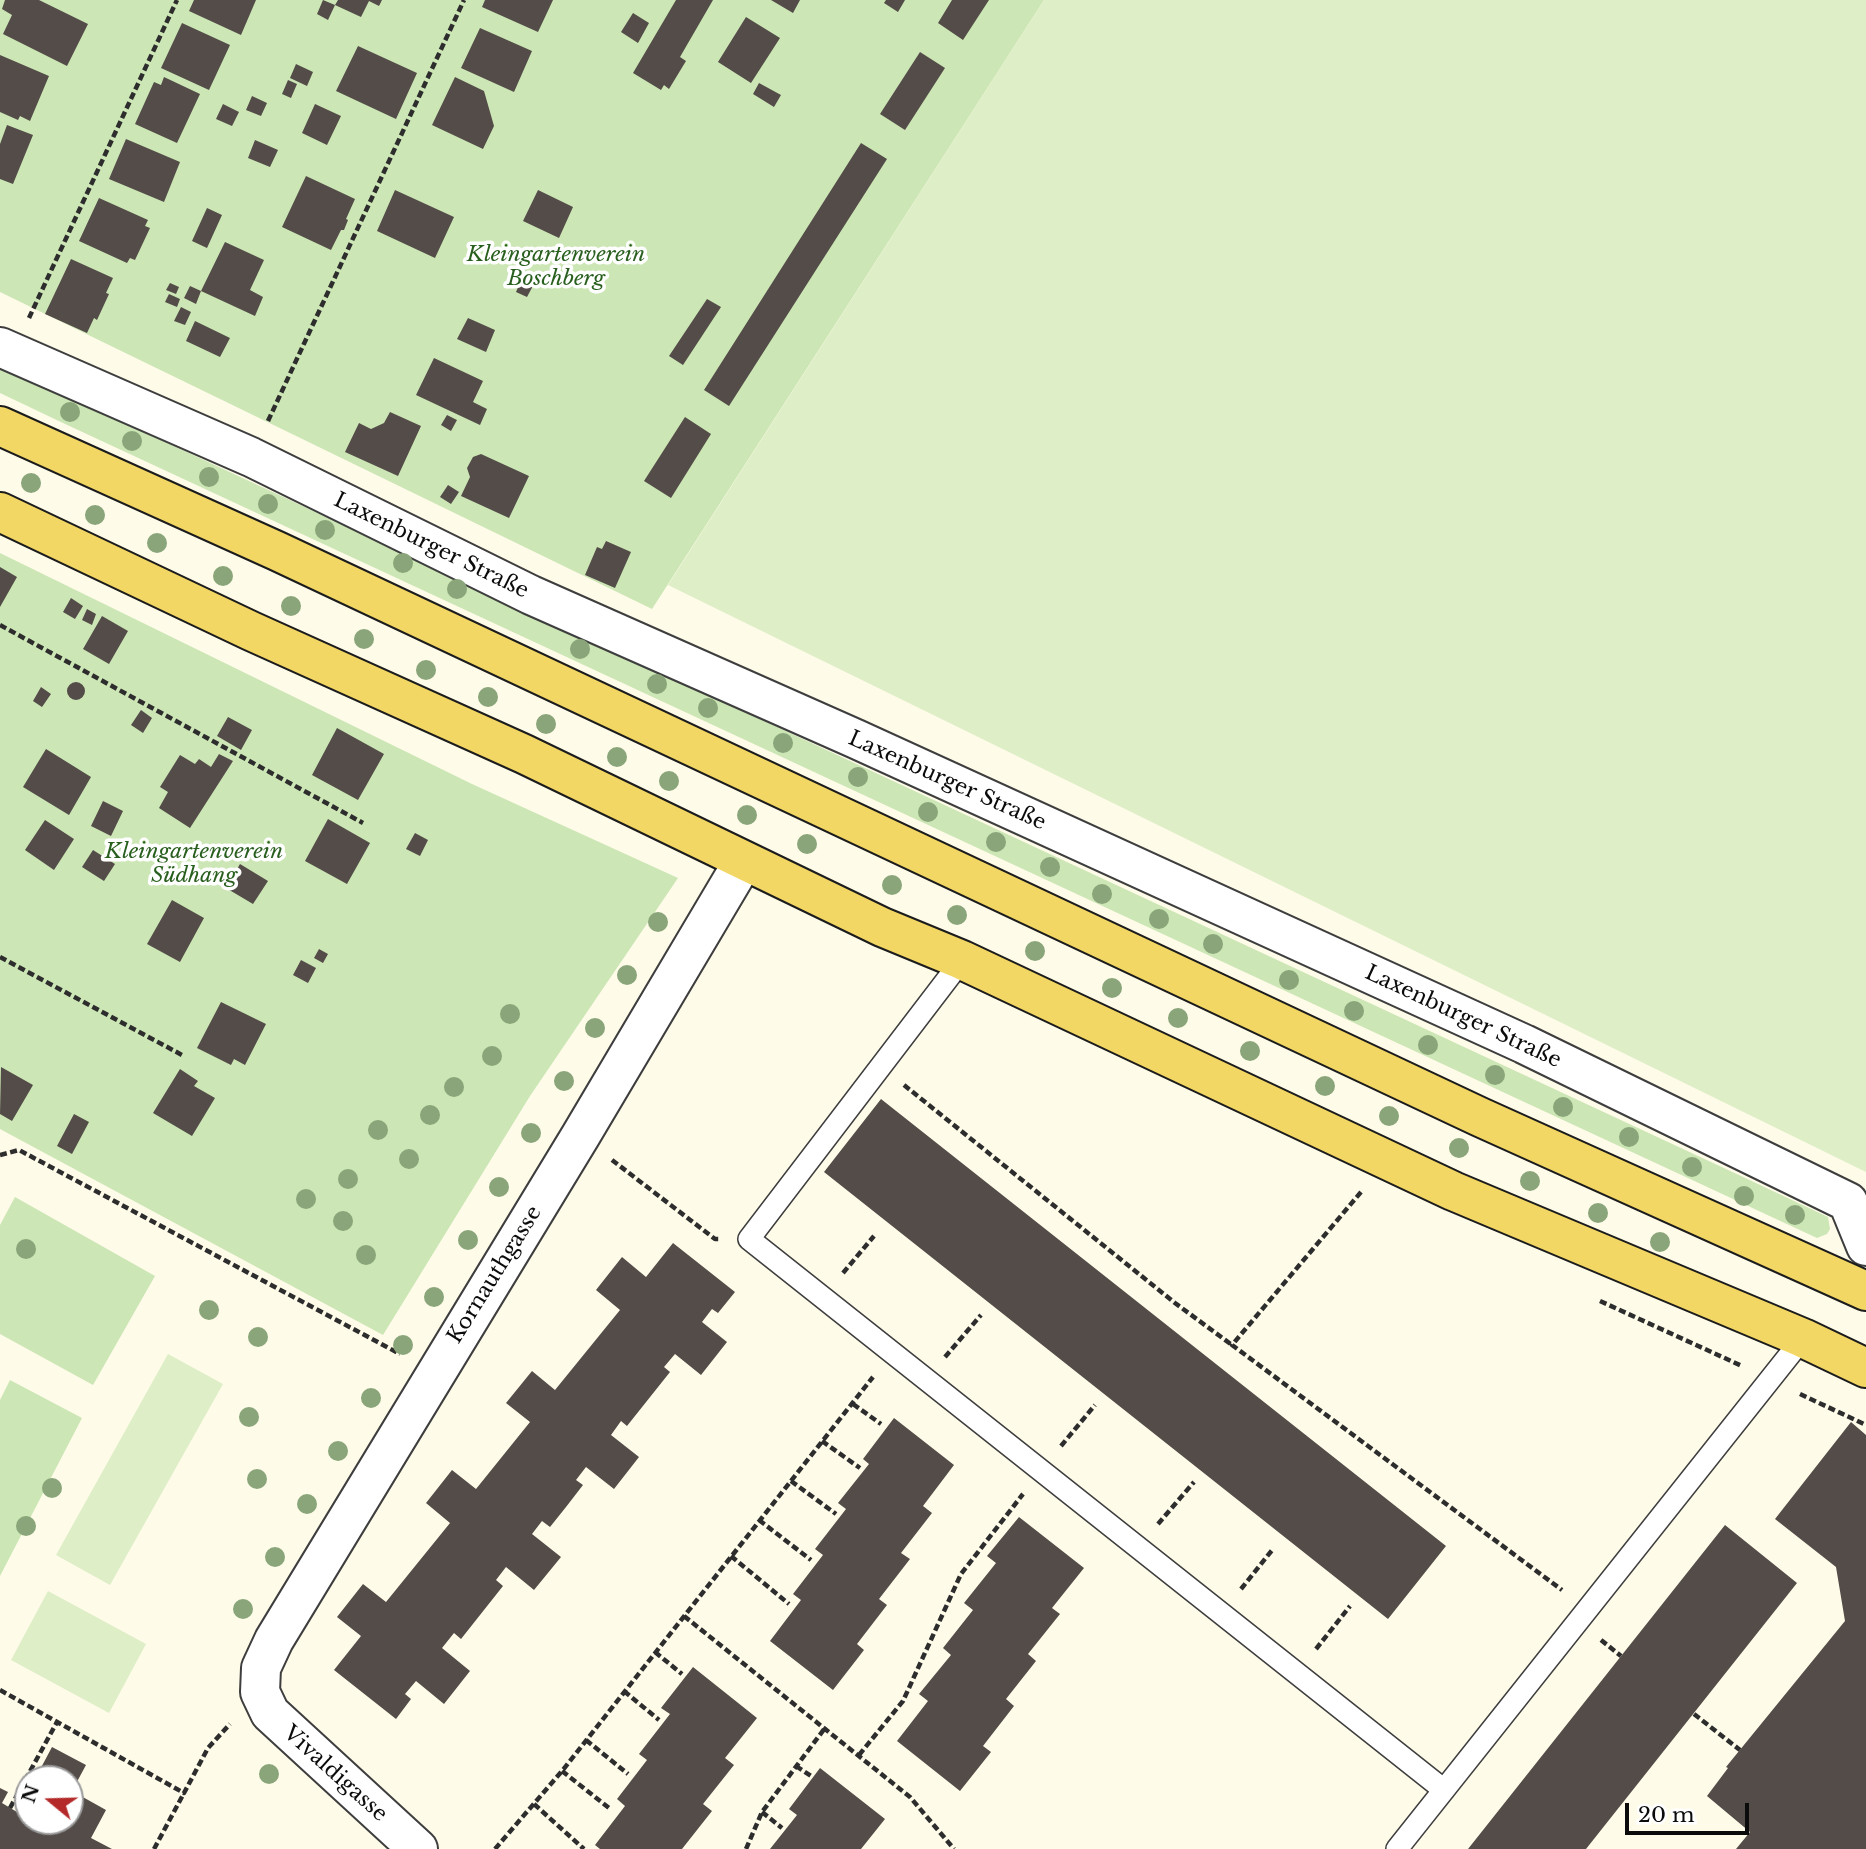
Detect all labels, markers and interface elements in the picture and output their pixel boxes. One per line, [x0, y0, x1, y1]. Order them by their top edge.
park label: Kleingartenverein Boschberg [467, 242, 645, 292]
street label: Laxenburger Straße [330, 488, 532, 604]
street label: Laxenburger Straße [844, 726, 1050, 836]
park label: Kleingartenverein Südhang [105, 839, 283, 889]
street label: Laxenburger Straße [1361, 960, 1565, 1074]
street label: Kornauthgasse [443, 1202, 547, 1348]
street label: Vivaldigasse [278, 1721, 392, 1827]
north arrow [14, 1765, 84, 1835]
text: N [17, 1781, 44, 1806]
scale bar [1628, 1790, 1752, 1834]
text: 20 m [1638, 1802, 1695, 1828]

